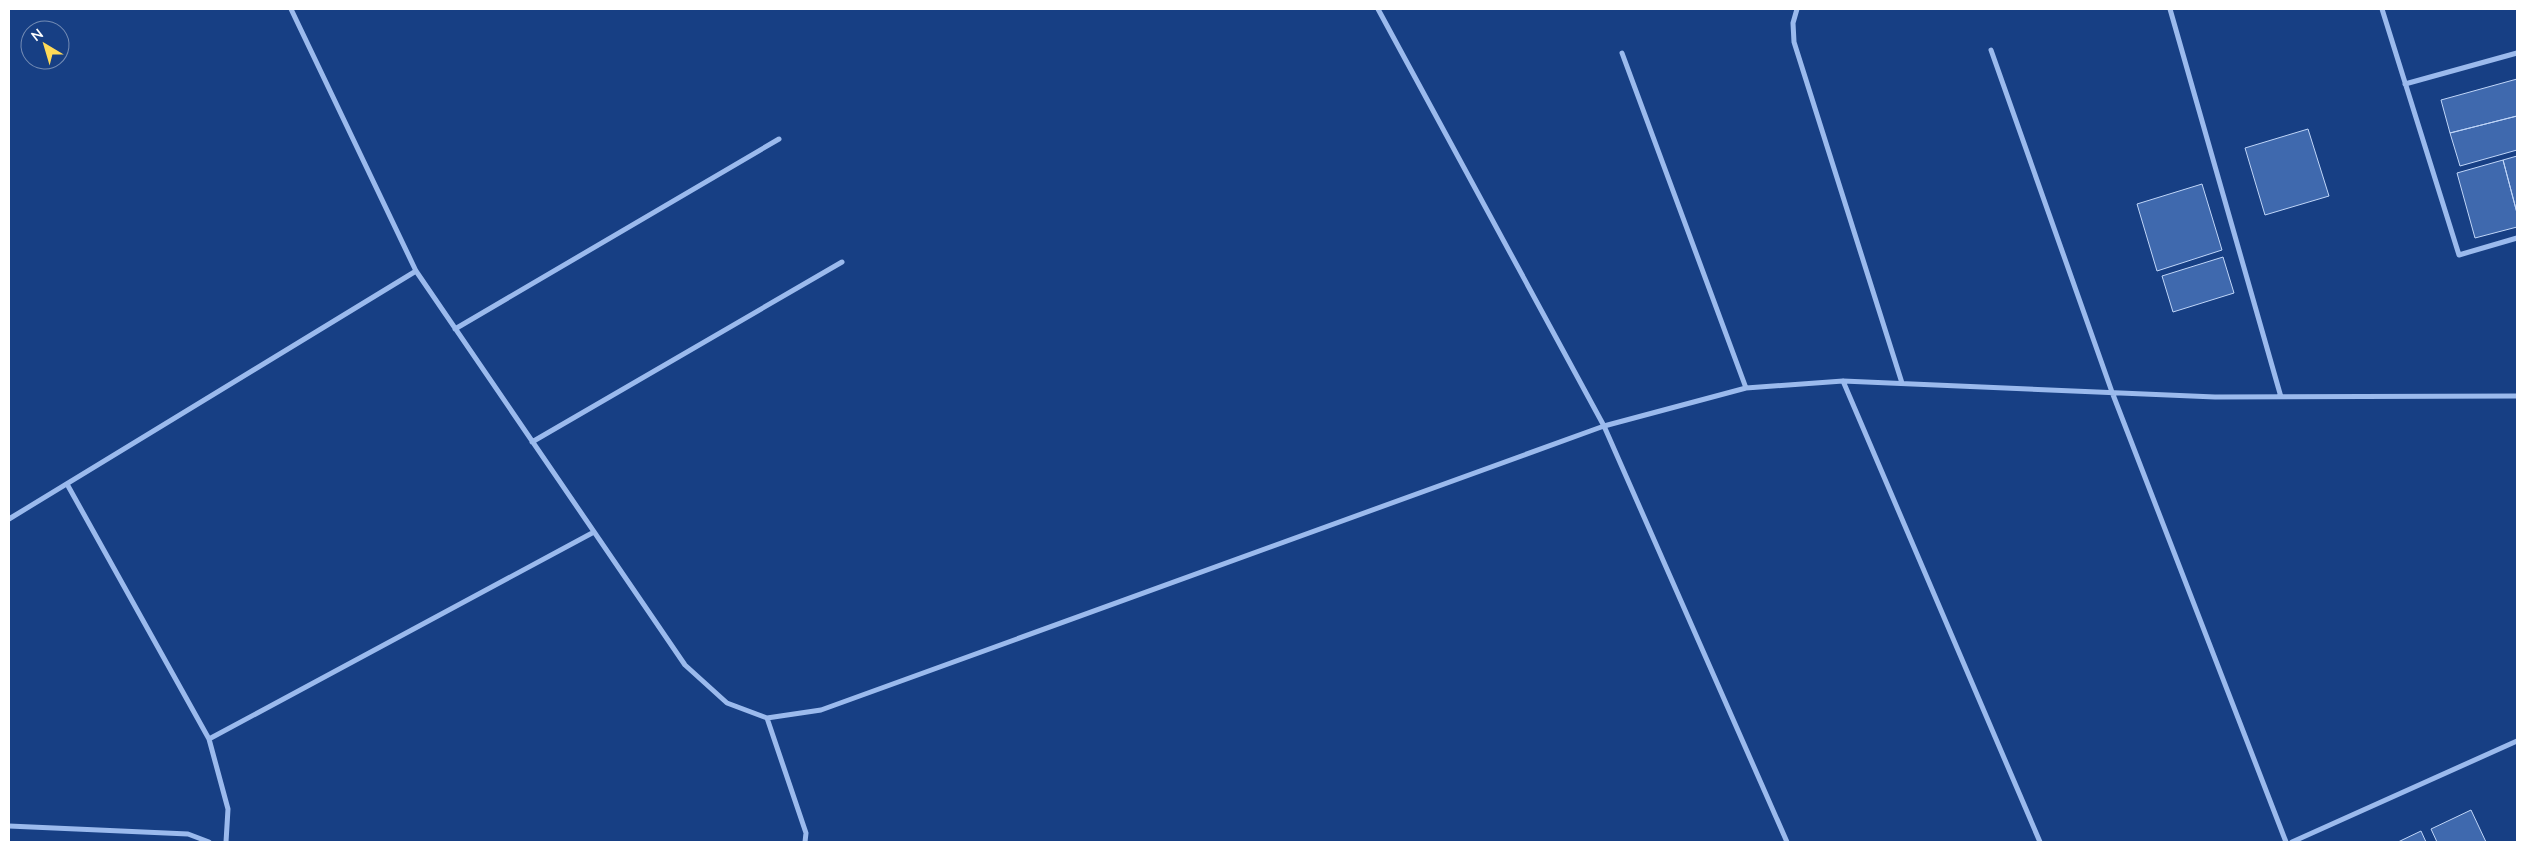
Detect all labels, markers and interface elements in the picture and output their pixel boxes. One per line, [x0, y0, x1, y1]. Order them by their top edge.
north arrow [20, 20, 70, 70]
text: N [27, 24, 47, 46]

